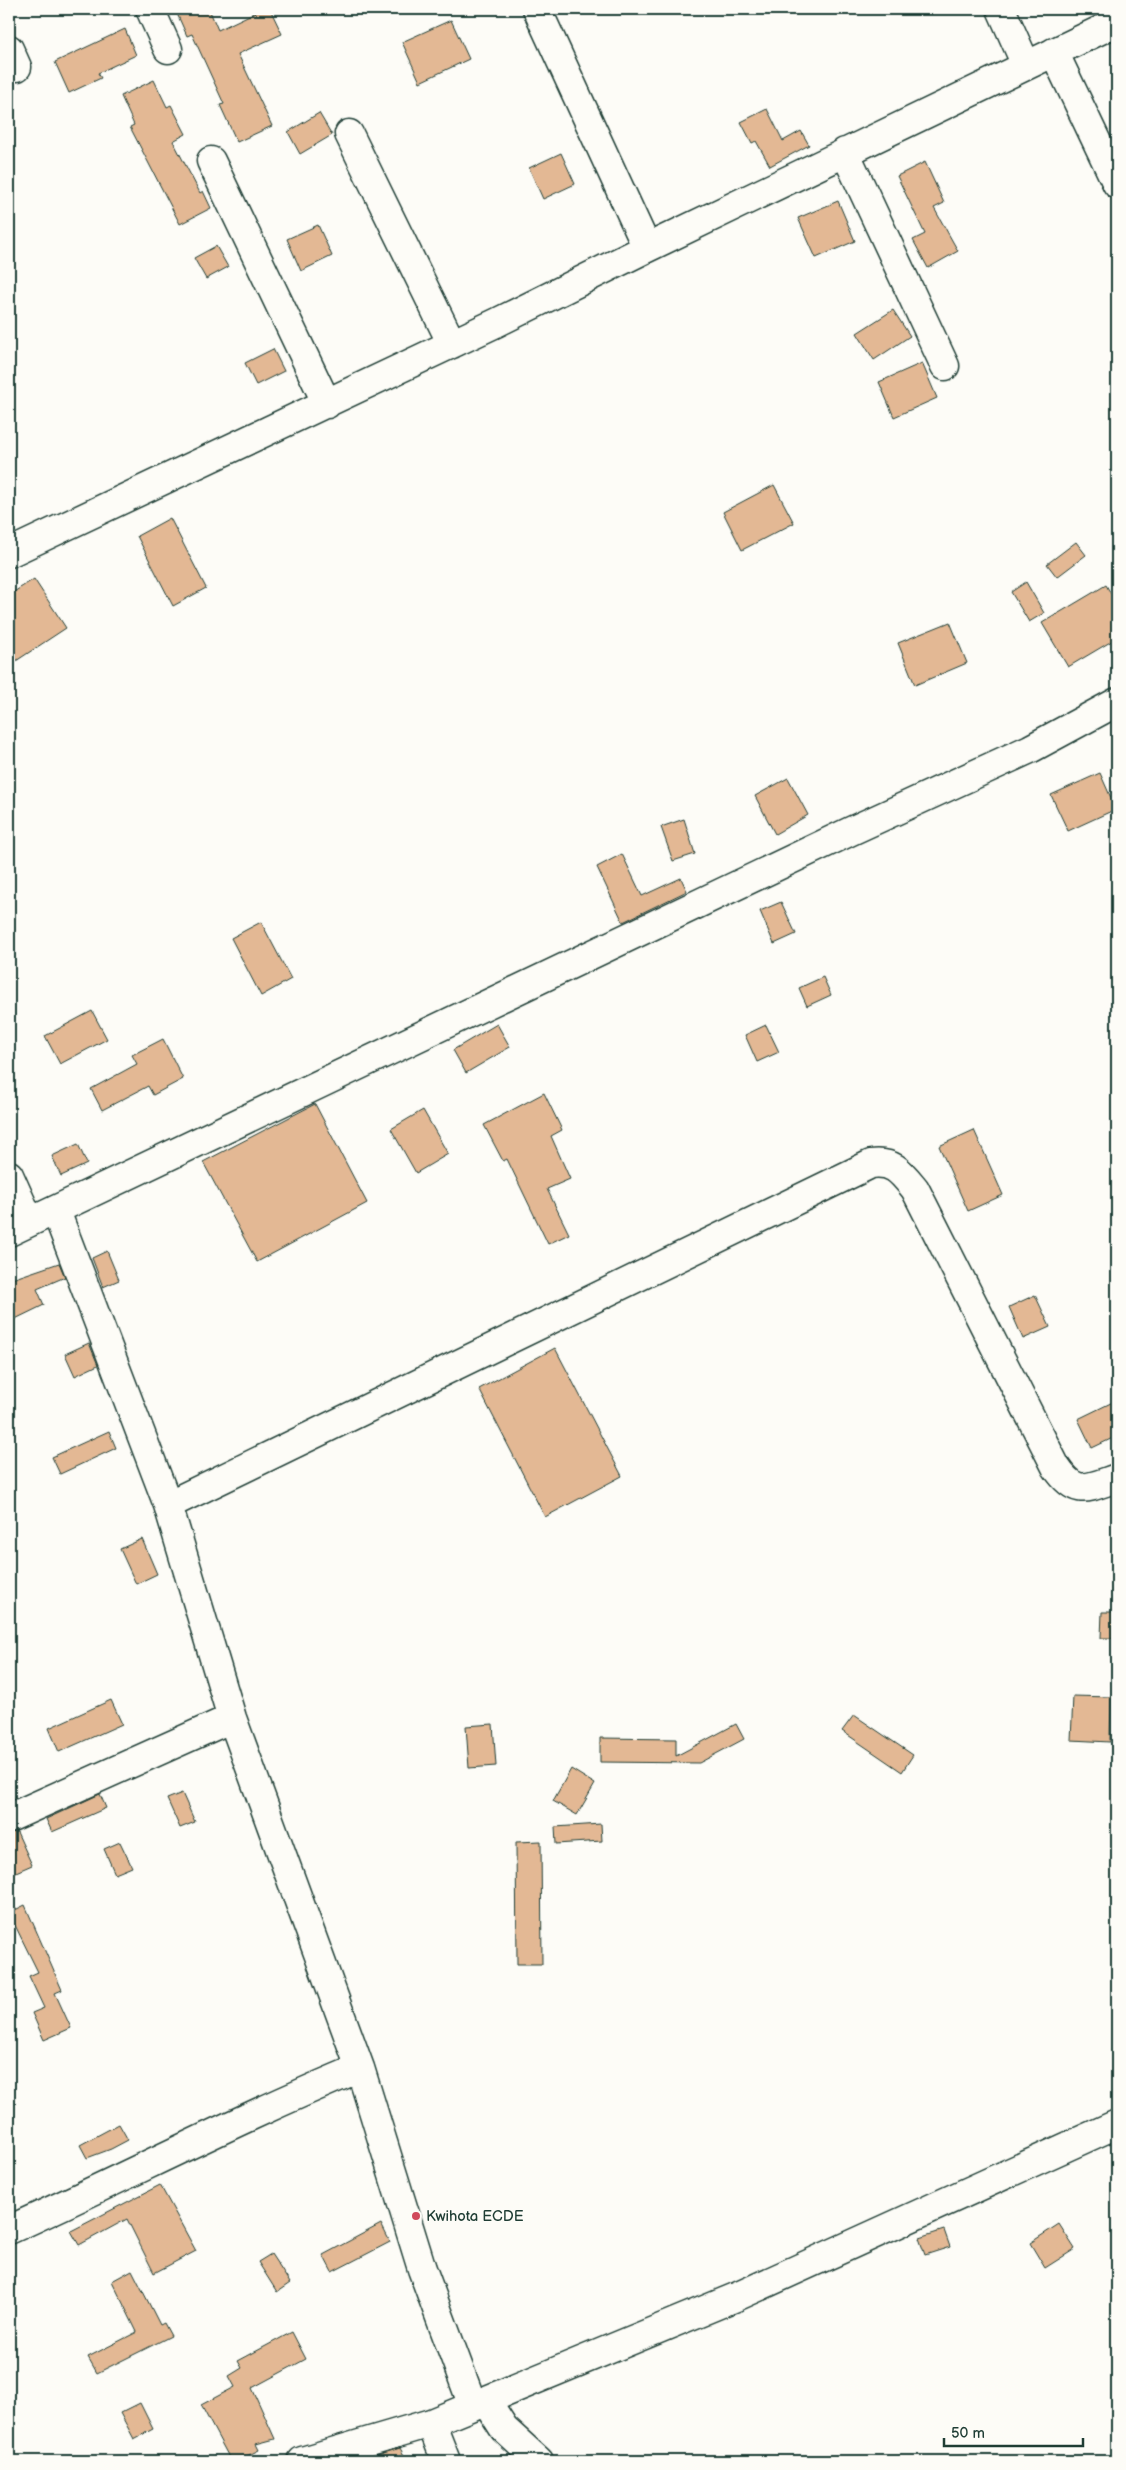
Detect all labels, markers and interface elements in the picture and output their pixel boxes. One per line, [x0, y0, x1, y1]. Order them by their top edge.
place label: Kwihota ECDE [426, 2207, 524, 2226]
marker: Kwihota ECDE [410, 2210, 422, 2222]
scale bar [944, 2415, 1082, 2447]
text: 50 m [951, 2424, 985, 2443]

